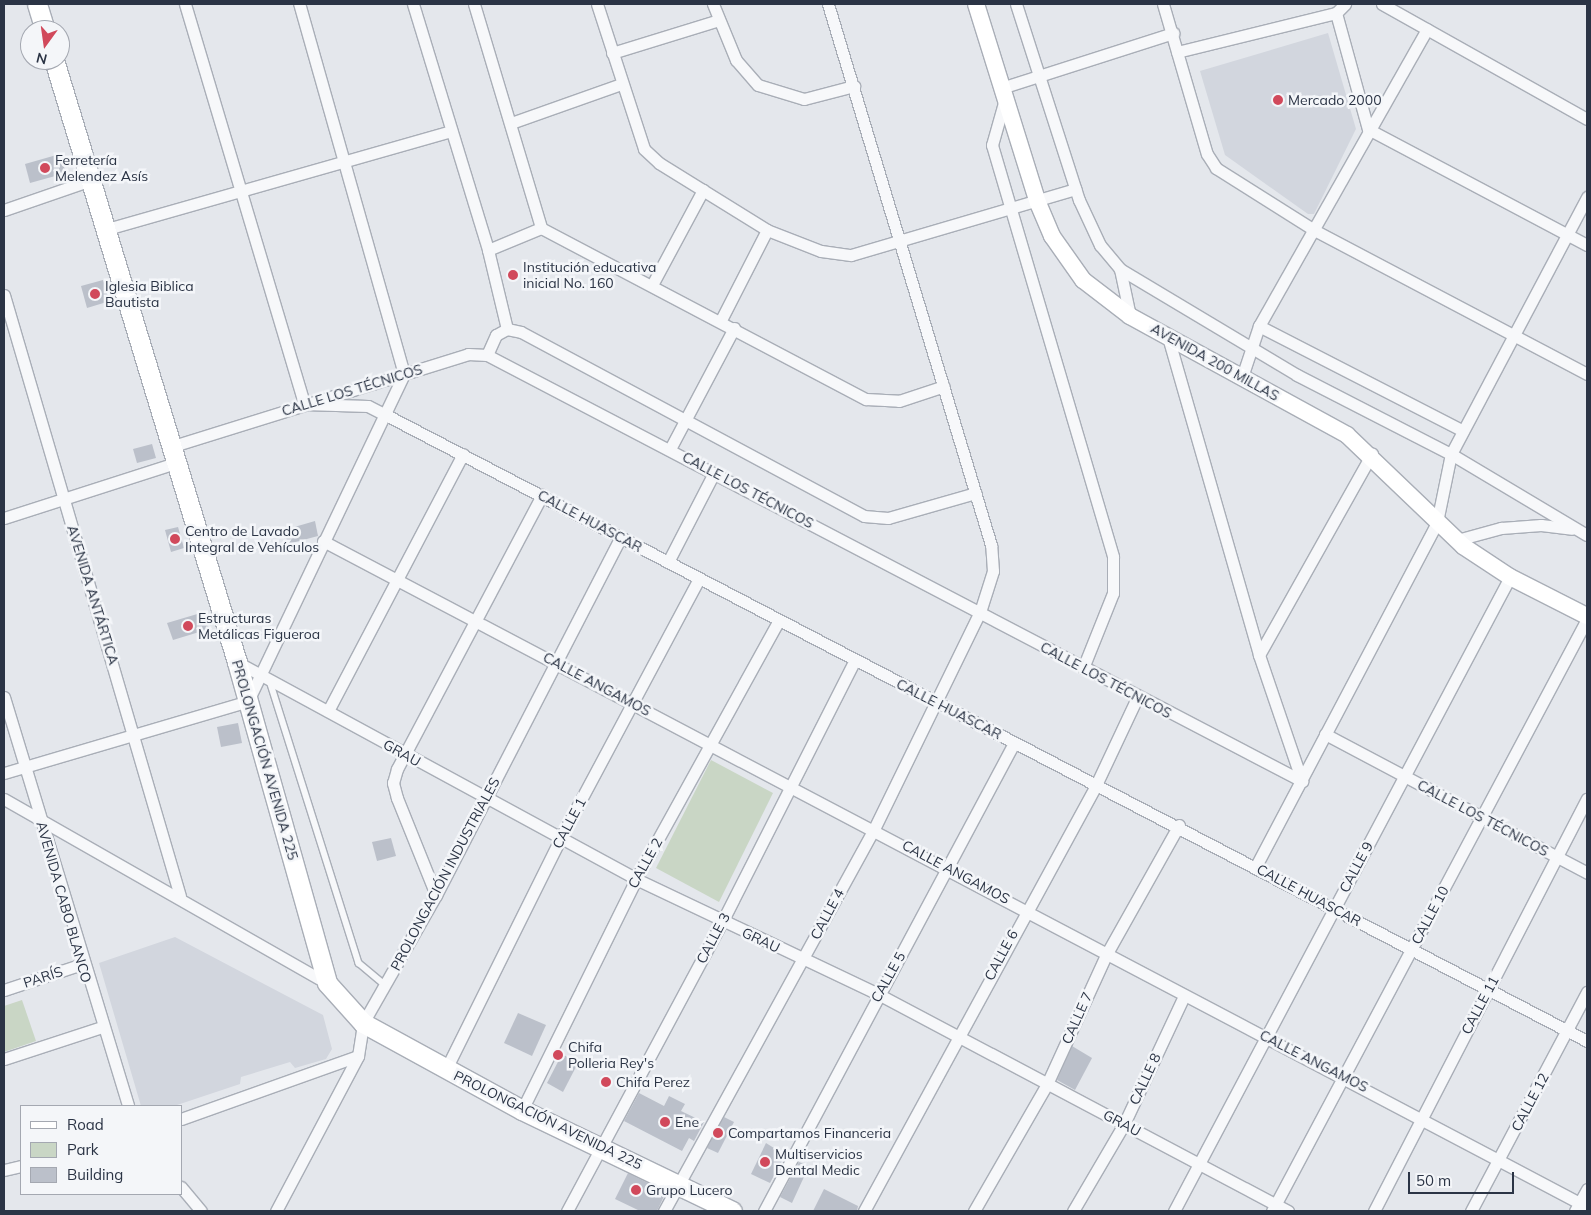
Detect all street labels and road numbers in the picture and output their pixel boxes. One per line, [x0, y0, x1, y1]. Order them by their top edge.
street label: AVENIDA 200 MILLAS [1148, 320, 1282, 404]
street label: CALLE LOS TÉCNICOS [280, 361, 424, 419]
street label: CALLE LOS TÉCNICOS [680, 448, 816, 532]
street label: CALLE HUASCAR [535, 486, 645, 556]
street label: AVENIDA ANTÁRTICA [64, 523, 122, 667]
street label: CALLE LOS TÉCNICOS [1038, 638, 1174, 722]
street label: CALLE ANGAMOS [540, 649, 654, 719]
street label: PROLONGACIÓN AVENIDA 225 [228, 658, 302, 862]
street label: CALLE HUASCAR [894, 675, 1004, 743]
street label: GRAU [380, 736, 424, 770]
street label: PROLONGACIÓN INDUSTRIALES [387, 775, 503, 973]
street label: CALLE LOS TÉCNICOS [1415, 776, 1551, 860]
street label: CALLE 1 [549, 795, 589, 851]
street label: AVENIDA CABO BLANCO [33, 819, 95, 985]
street label: CALLE 2 [624, 835, 666, 891]
street label: CALLE ANGAMOS [899, 837, 1013, 907]
street label: CALLE 9 [1336, 839, 1376, 895]
street label: CALLE HUASCAR [1254, 860, 1364, 930]
street label: CALLE 10 [1408, 883, 1452, 947]
street label: CALLE 4 [807, 886, 847, 942]
street label: CALLE 3 [693, 910, 733, 966]
street label: GRAU [739, 924, 783, 956]
street label: CALLE 6 [981, 927, 1021, 983]
street label: CALLE 5 [867, 949, 909, 1005]
street label: PARÍS [21, 963, 65, 991]
street label: CALLE 11 [1458, 973, 1502, 1037]
street label: CALLE 7 [1058, 989, 1096, 1047]
street label: CALLE ANGAMOS [1257, 1026, 1371, 1096]
street label: CALLE 8 [1126, 1050, 1164, 1108]
street label: PROLONGACIÓN AVENIDA 225 [451, 1067, 645, 1173]
street label: CALLE 12 [1508, 1070, 1552, 1134]
street label: GRAU [1100, 1106, 1144, 1140]

